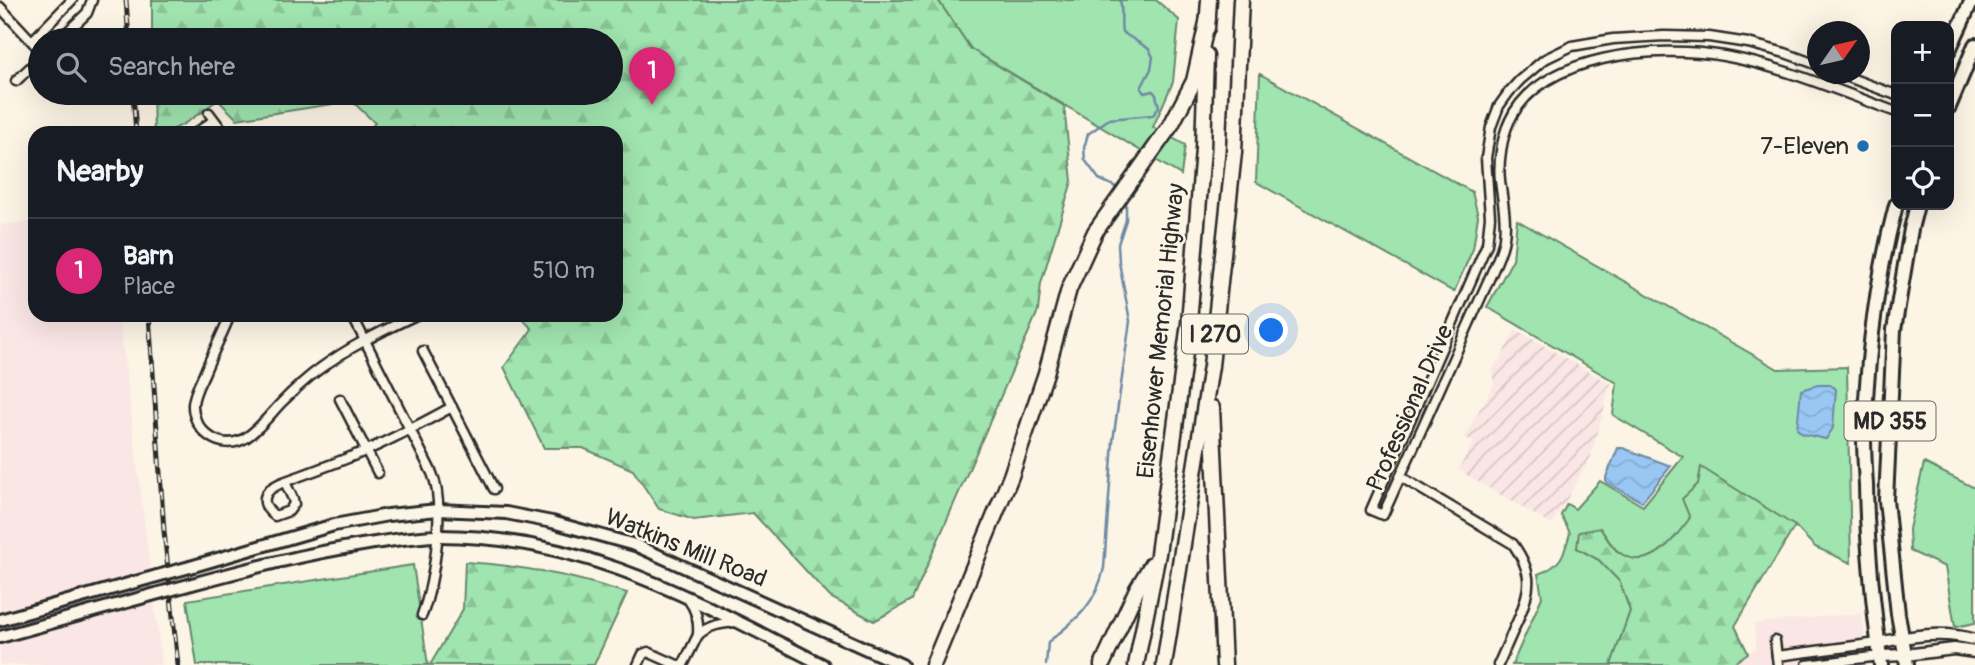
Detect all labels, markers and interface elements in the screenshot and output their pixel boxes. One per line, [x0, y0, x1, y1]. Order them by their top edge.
north arrow [1807, 21, 1870, 84]
map controls [1891, 21, 1954, 210]
button: + [1891, 21, 1954, 84]
search box [28, 28, 623, 105]
pin: 1 [629, 47, 675, 105]
icon: search [52, 48, 90, 86]
text: Search here [108, 51, 235, 83]
button: − [1891, 84, 1954, 147]
place label: 7-Eleven [1760, 132, 1849, 161]
marker: 7-Eleven [1855, 138, 1871, 154]
button: locate [1891, 147, 1954, 210]
text: Nearby [56, 153, 143, 190]
street label: Eisenhower Memorial Highway [1131, 182, 1191, 480]
text: Barn [123, 240, 174, 272]
text: 1 [75, 256, 84, 285]
text: 510 m [532, 256, 595, 285]
text: Place [123, 272, 175, 301]
your location [1254, 313, 1288, 347]
road number: I 270 [1182, 314, 1248, 354]
street label: Professional Drive [1360, 320, 1460, 496]
road number: MD 355 [1844, 402, 1936, 440]
street label: Watkins Mill Road [601, 502, 771, 594]

